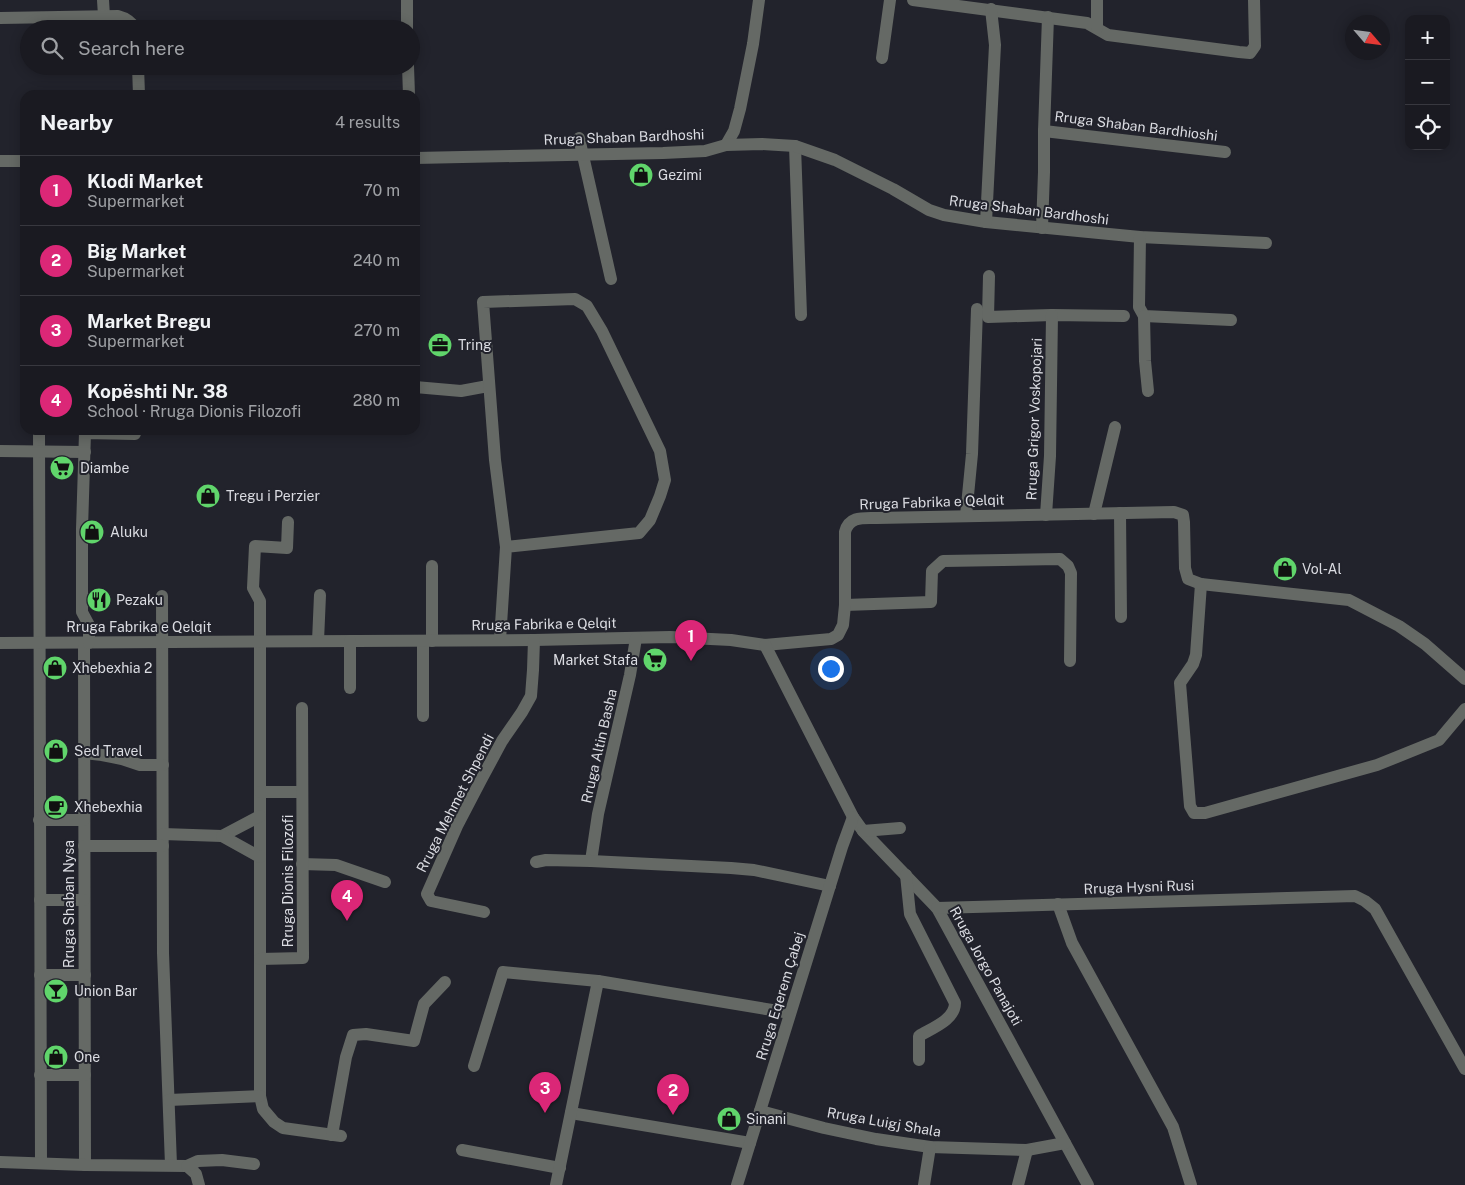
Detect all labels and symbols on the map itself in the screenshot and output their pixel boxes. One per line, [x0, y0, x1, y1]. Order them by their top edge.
north arrow [1345, 15, 1390, 60]
street label: Rruga Shaban Bardhioshi [1054, 108, 1218, 144]
street label: Rruga Shaban Bardhoshi [543, 126, 705, 148]
shop icon: Gezimi [628, 162, 654, 188]
place label: Gezimi [658, 167, 702, 183]
street label: Rruga Shaban Bardhoshi [948, 192, 1110, 228]
office icon: Tring [427, 332, 453, 358]
place label: Tring [458, 337, 492, 353]
street label: Rruga Grigor Voskopojari [1023, 338, 1045, 500]
supermarket icon: Diambe [49, 455, 75, 481]
place label: Diambe [80, 460, 129, 476]
shop icon: Tregu i Perzier [195, 483, 221, 509]
place label: Tregu i Perzier [226, 488, 320, 504]
street label: Rruga Fabrika e Qelqit [859, 491, 1005, 513]
shop icon: Aluku [79, 519, 105, 545]
place label: Aluku [110, 524, 148, 540]
shop icon: Vol-Al [1272, 556, 1298, 582]
place label: Vol-Al [1302, 561, 1342, 577]
restaurant icon: Pezaku [86, 587, 112, 613]
place label: Pezaku [116, 592, 163, 608]
street label: Rruga Fabrika e Qelqit [471, 615, 617, 633]
street label: Rruga Fabrika e Qelqit [66, 619, 212, 635]
pin: 1 [675, 620, 707, 661]
supermarket icon: Market Stafa [642, 647, 668, 673]
place label: Market Stafa [553, 652, 638, 668]
shop icon: Xhebexhia 2 [42, 655, 68, 681]
your location [818, 656, 844, 682]
place label: Xhebexhia 2 [72, 660, 152, 676]
street label: Rruga Altin Basha [578, 687, 620, 805]
street label: Rruga Mehmet Shpendi [413, 731, 497, 875]
shop icon: Sed Travel [43, 738, 69, 764]
place label: Sed Travel [74, 743, 143, 759]
cafe icon: Xhebexhia [43, 794, 69, 820]
place label: Xhebexhia [74, 799, 143, 815]
street label: Rruga Dionis Filozofi [280, 815, 296, 947]
street label: Rruga Shaban Nysa [61, 840, 77, 968]
street label: Rruga Hysni Rusi [1083, 877, 1195, 897]
pin: 4 [331, 880, 363, 921]
street label: Rruga Jorgo Panajoti [947, 904, 1025, 1028]
street label: Rruga Eqerem Çabej [753, 930, 807, 1062]
bar icon: Union Bar [43, 978, 69, 1004]
place label: Union Bar [74, 983, 137, 999]
shop icon: One [43, 1044, 69, 1070]
place label: One [74, 1049, 100, 1065]
pin: 3 [529, 1072, 561, 1113]
pin: 2 [657, 1074, 689, 1115]
street label: Rruga Luigj Shala [826, 1104, 942, 1140]
shop icon: Sinani [716, 1106, 742, 1132]
place label: Sinani [746, 1111, 786, 1127]

